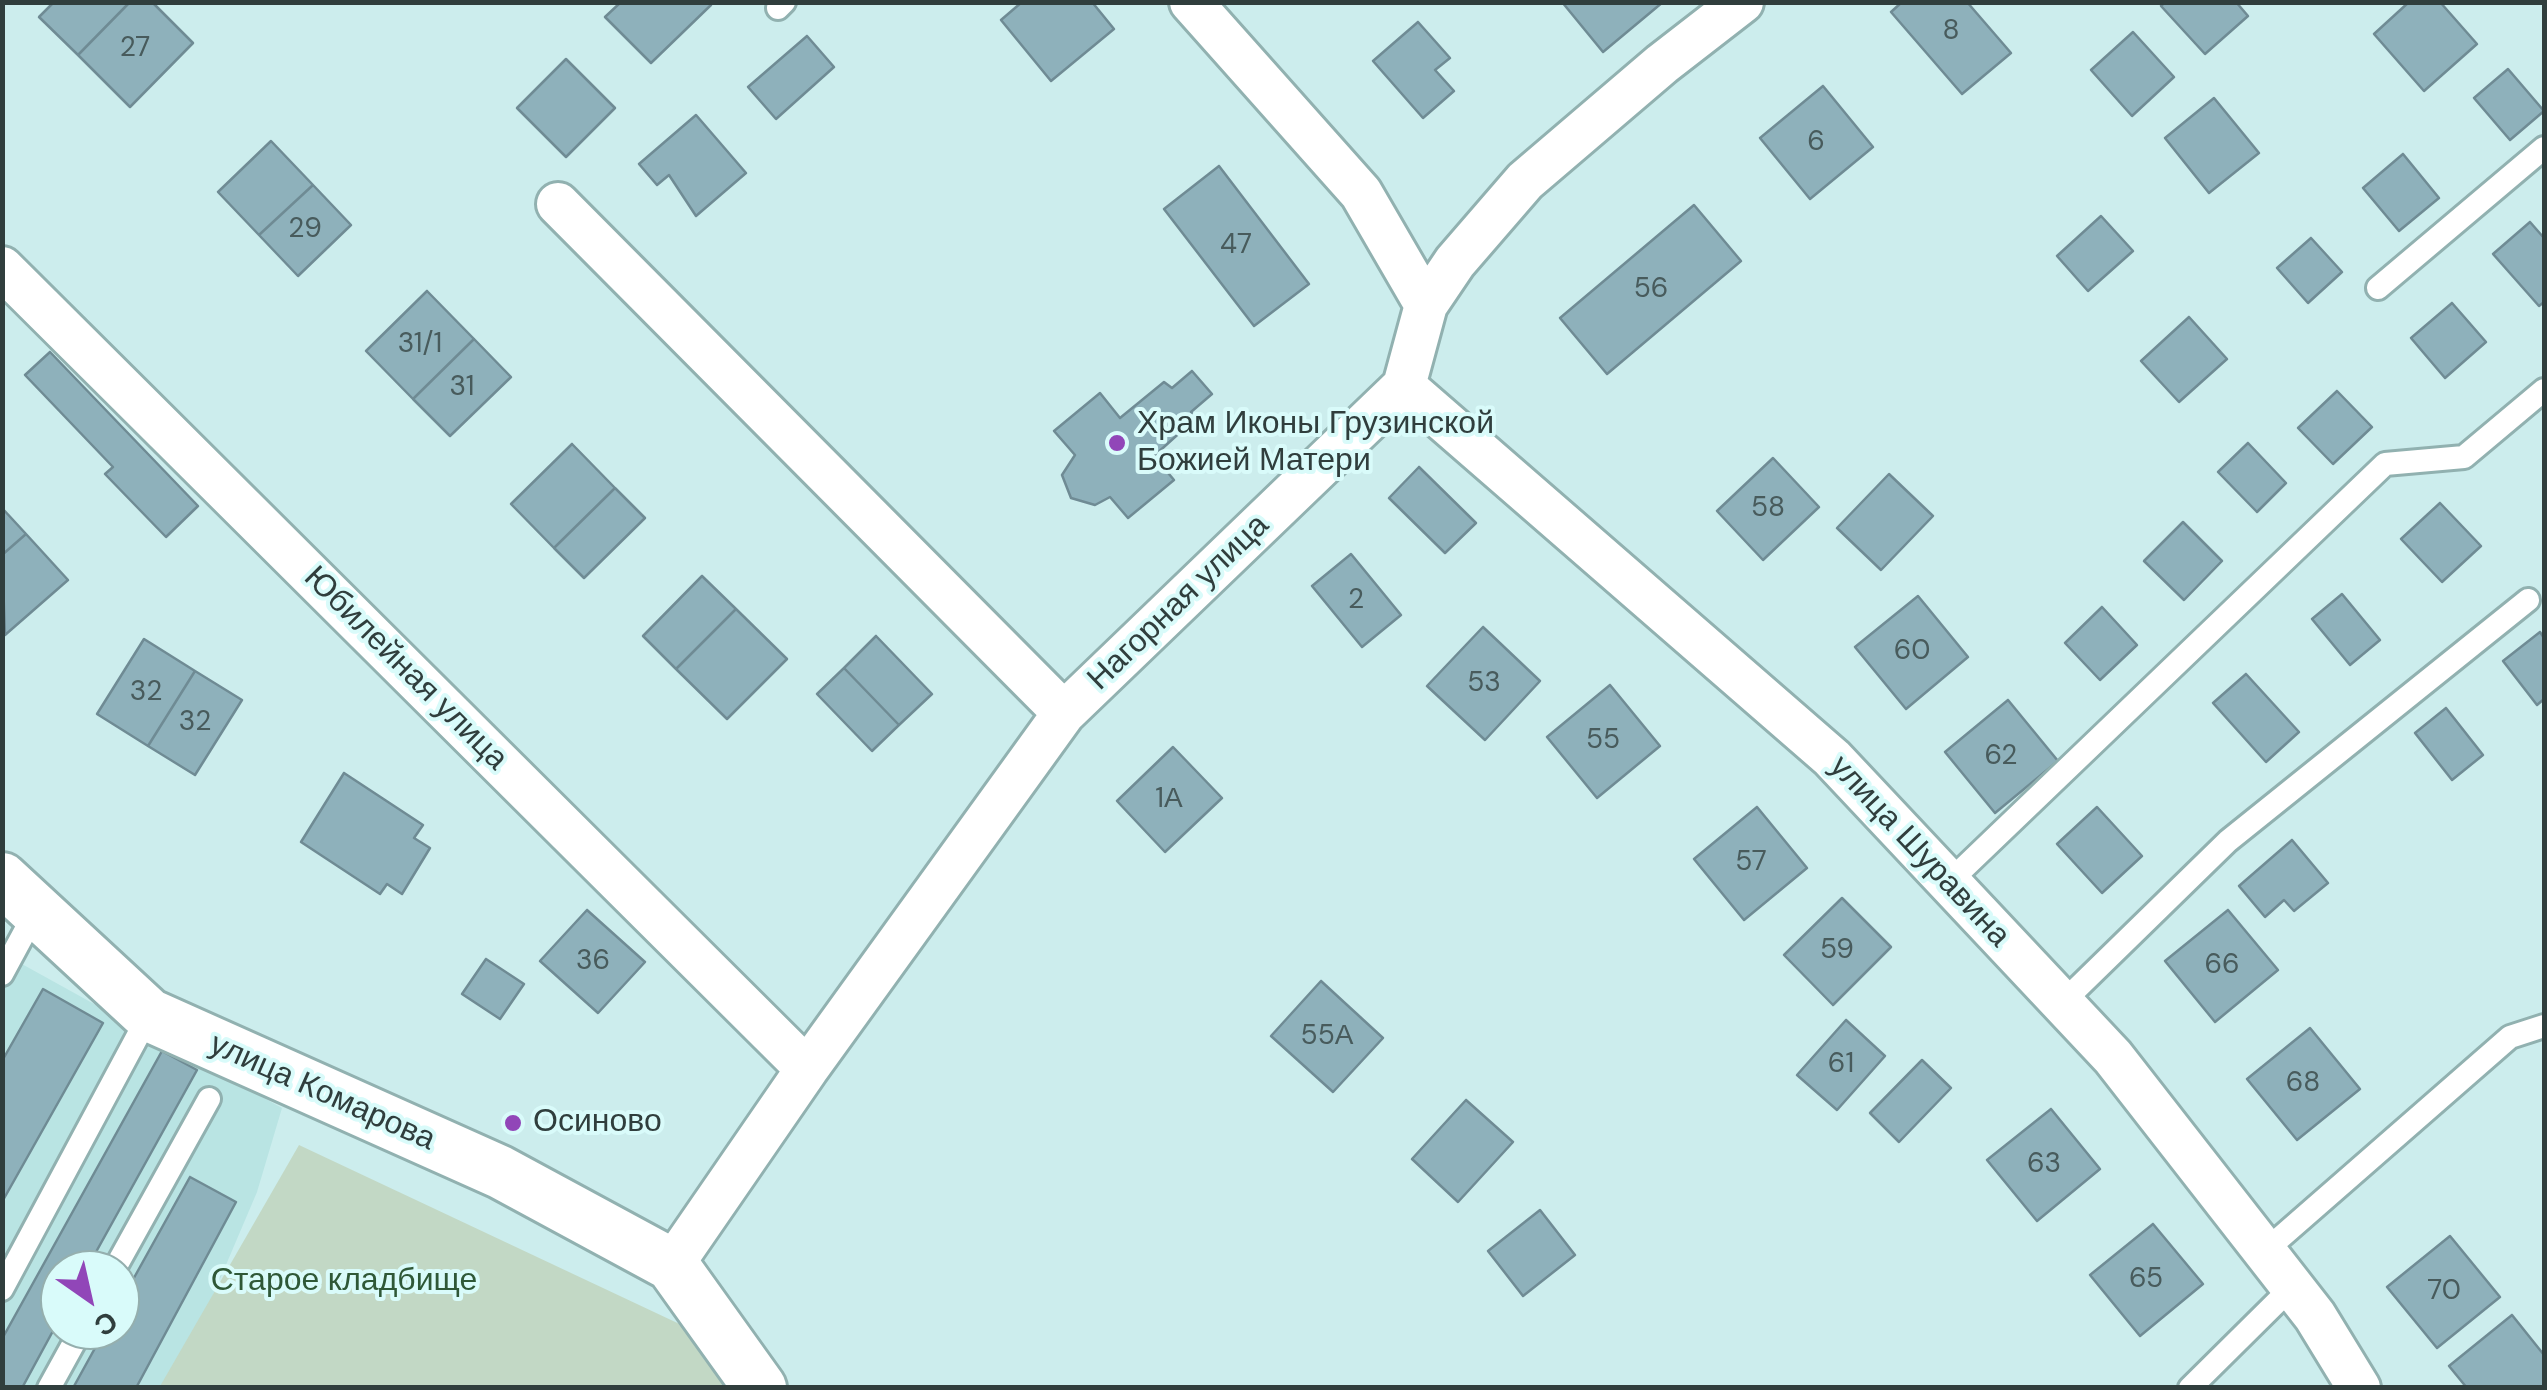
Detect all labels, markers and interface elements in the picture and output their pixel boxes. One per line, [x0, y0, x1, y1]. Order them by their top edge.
house number: 8 [1942, 15, 1960, 49]
house number: 27 [120, 32, 150, 66]
house number: 6 [1807, 126, 1825, 160]
house number: 29 [288, 213, 322, 247]
house number: 47 [1220, 229, 1252, 263]
house number: 56 [1634, 273, 1668, 307]
house number: 31/1 [398, 328, 442, 362]
house number: 31 [450, 371, 474, 405]
place label: Храм Иконы Грузинской Божией Матери [1137, 406, 1494, 481]
marker: Храм Иконы Грузинской Божией Матери [1106, 432, 1128, 454]
house number: 58 [1751, 492, 1785, 526]
street label: Нагорная улица [1081, 507, 1277, 699]
street label: Юбилейная улица [295, 559, 515, 779]
house number: 2 [1348, 584, 1364, 618]
house number: 60 [1894, 635, 1930, 669]
house number: 53 [1467, 667, 1501, 701]
house number: 32 [130, 676, 162, 710]
house number: 32 [179, 706, 211, 740]
house number: 55 [1586, 724, 1620, 758]
house number: 62 [1985, 740, 2017, 774]
street label: улица Шуравина [1821, 748, 2017, 956]
house number: 1А [1155, 783, 1183, 817]
house number: 57 [1735, 846, 1767, 880]
house number: 59 [1820, 934, 1854, 968]
house number: 36 [576, 945, 610, 979]
house number: 66 [2204, 949, 2240, 983]
house number: 55А [1301, 1020, 1353, 1054]
street label: улица Комарова [203, 1026, 441, 1160]
house number: 61 [1828, 1048, 1854, 1082]
house number: 68 [2286, 1067, 2320, 1101]
place label: Осиново [533, 1104, 662, 1142]
marker: Осиново [502, 1112, 524, 1134]
house number: 63 [2027, 1148, 2061, 1182]
north arrow [40, 1250, 140, 1350]
park label: Старое кладбище [211, 1263, 477, 1301]
house number: 65 [2129, 1263, 2163, 1297]
house number: 70 [2427, 1275, 2461, 1309]
text: С [87, 1303, 125, 1345]

